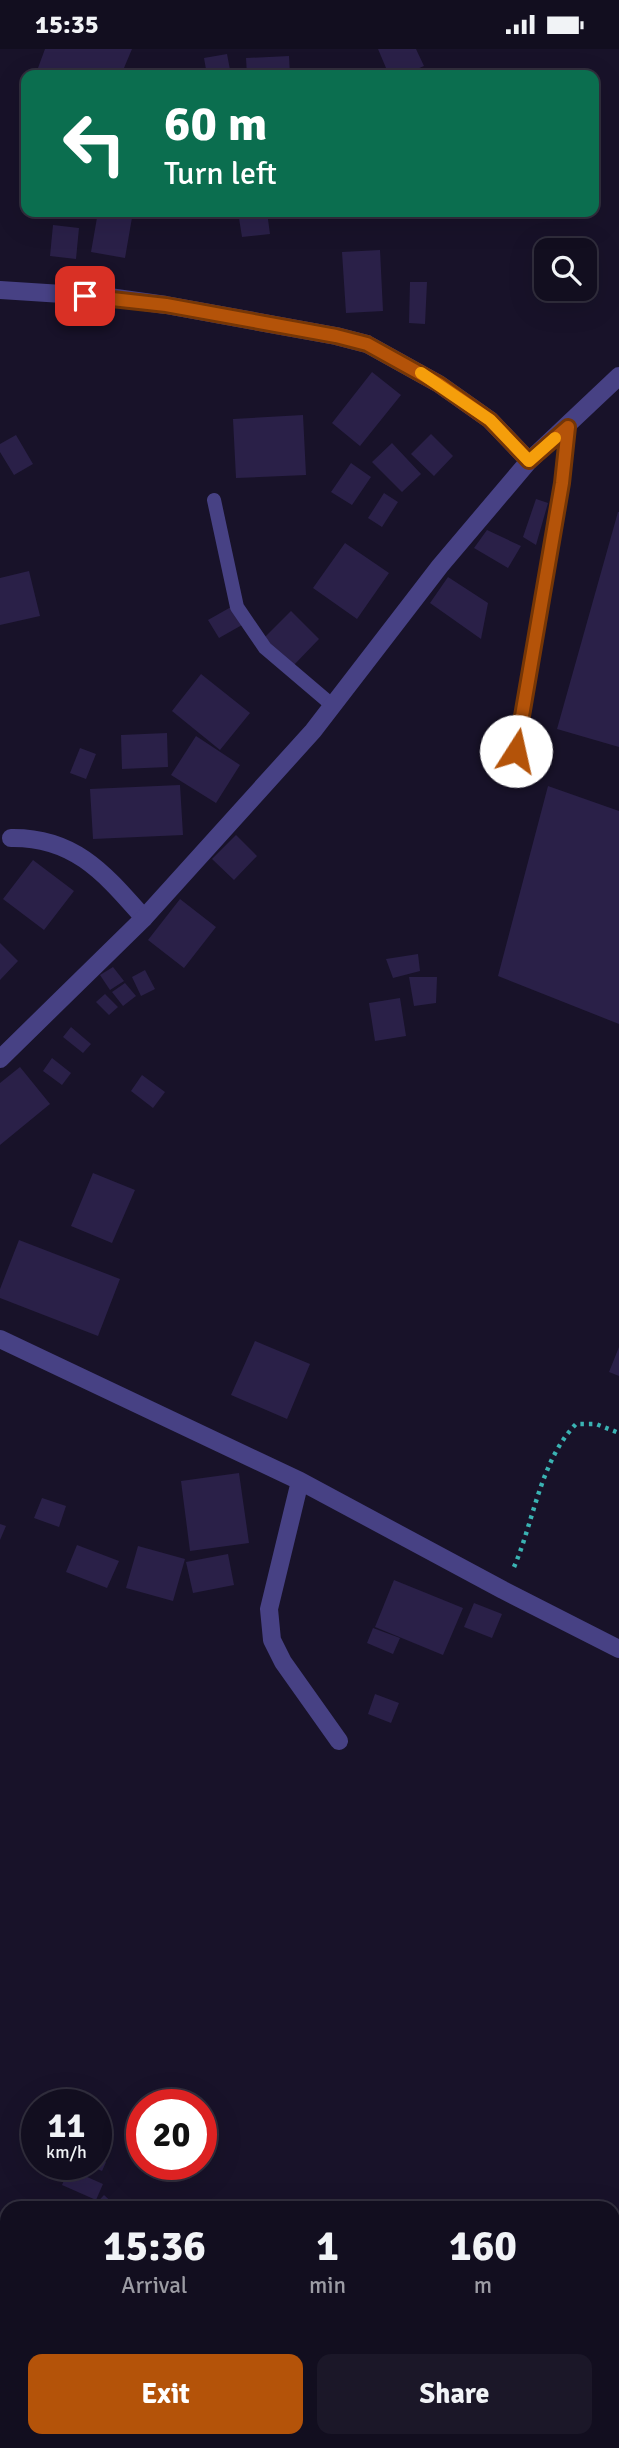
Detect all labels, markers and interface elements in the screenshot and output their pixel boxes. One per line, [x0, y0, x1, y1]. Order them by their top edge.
text: 15:35 [35, 9, 99, 41]
text: 60 m [164, 94, 267, 154]
icon: left [49, 98, 140, 189]
text: Turn left [164, 154, 277, 193]
map controls [534, 238, 597, 301]
button: search [534, 238, 597, 301]
pin [55, 266, 115, 326]
icon: arrive [66, 277, 104, 315]
position arrow [479, 714, 553, 788]
speed limit sign: 20 [126, 2089, 217, 2180]
text: 11 [48, 2104, 85, 2147]
text: km/h [46, 2141, 87, 2163]
text: 15:36 [103, 2221, 206, 2272]
text: 1 [316, 2221, 339, 2272]
text: 160 [449, 2221, 517, 2272]
text: Arrival [121, 2271, 188, 2300]
text: min [309, 2271, 346, 2300]
text: m [474, 2271, 492, 2300]
button: Exit [28, 2354, 303, 2434]
button: Share [317, 2354, 592, 2434]

